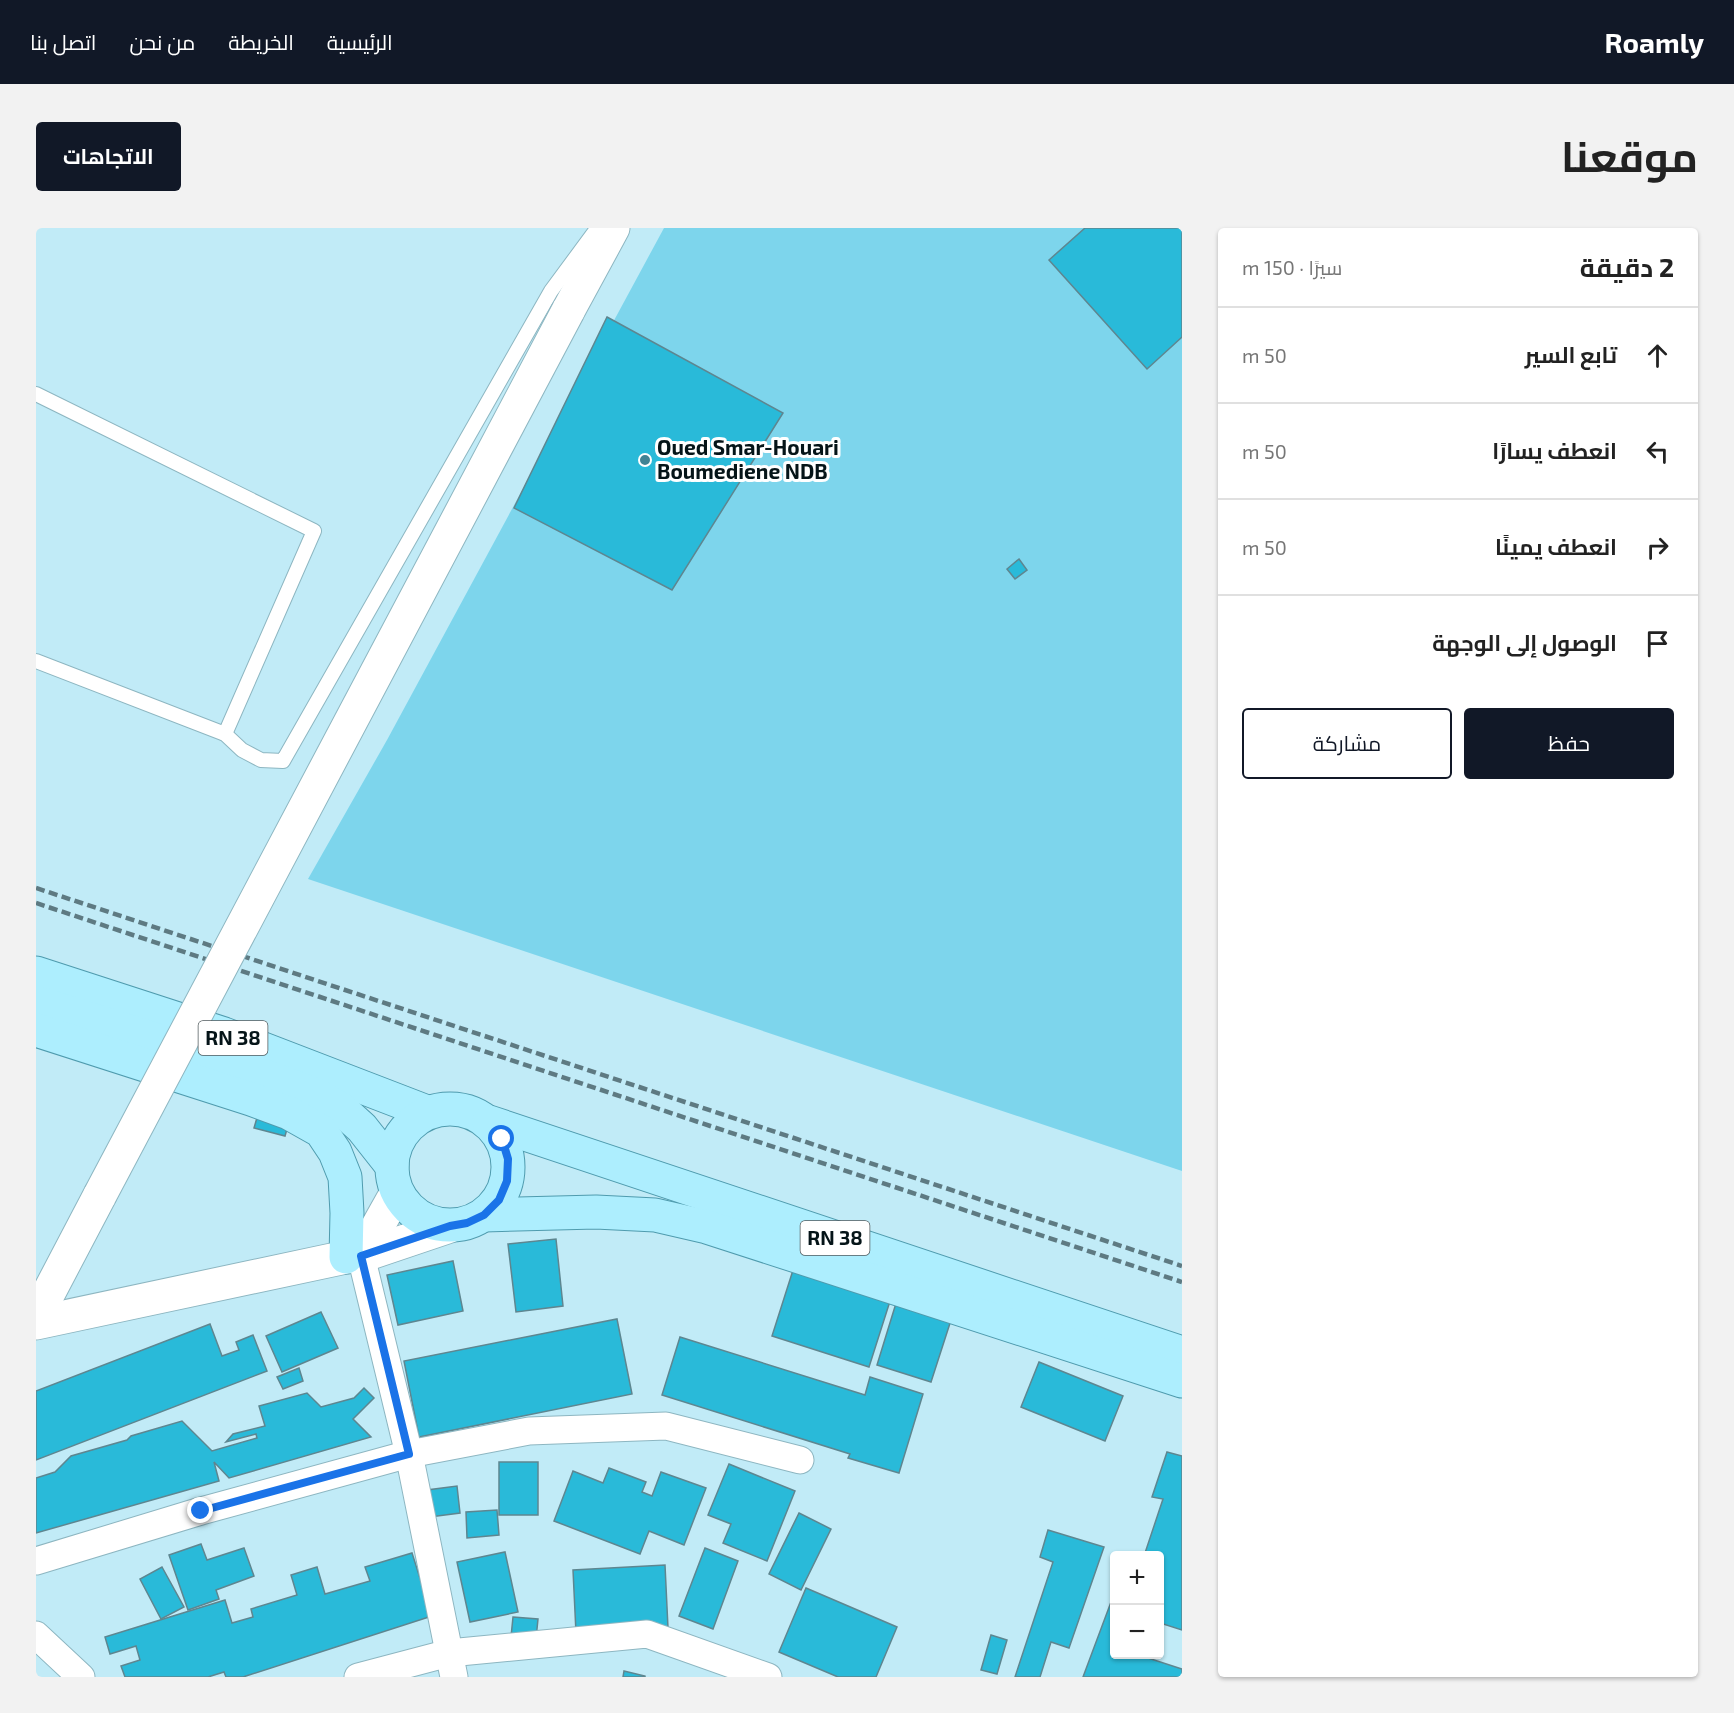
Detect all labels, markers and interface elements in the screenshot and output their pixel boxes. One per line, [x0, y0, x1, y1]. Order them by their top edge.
text: Roamly [1605, 25, 1704, 59]
text: اتصل بنا [30, 29, 97, 54]
text: من نحن [130, 29, 195, 54]
text: الخريطة [228, 29, 294, 54]
text: الرئيسية [327, 29, 393, 54]
button: الاتجاهات [36, 122, 181, 191]
text: موقعنا [1561, 130, 1698, 180]
text: 2 دقيقة [1580, 251, 1674, 282]
text: سيرًا · 150 m [1242, 255, 1342, 279]
icon: ahead [1641, 339, 1674, 372]
text: تابع السير [1525, 341, 1617, 367]
text: 50 m [1242, 343, 1287, 367]
place label: Oued Smar-Houari Boumediene NDB [657, 434, 839, 483]
icon: left [1641, 435, 1674, 468]
text: انعطف يسارًا [1492, 437, 1617, 463]
text: 50 m [1242, 439, 1287, 463]
marker: Oued Smar-Houari Boumediene NDB [638, 453, 652, 467]
icon: right [1641, 531, 1674, 564]
text: انعطف يمينًا [1495, 533, 1617, 559]
text: 50 m [1242, 535, 1287, 559]
icon: arrive [1641, 627, 1674, 660]
text: الوصول إلى الوجهة [1432, 629, 1617, 655]
button: مشاركة [1242, 708, 1452, 779]
button: حفظ [1464, 708, 1674, 779]
road number: RN 38 [198, 1021, 268, 1055]
route start [488, 1125, 514, 1151]
road number: RN 38 [800, 1221, 870, 1255]
route end [187, 1497, 213, 1523]
map controls [1110, 1551, 1164, 1659]
button: + [1110, 1551, 1164, 1605]
button: − [1110, 1605, 1164, 1659]

